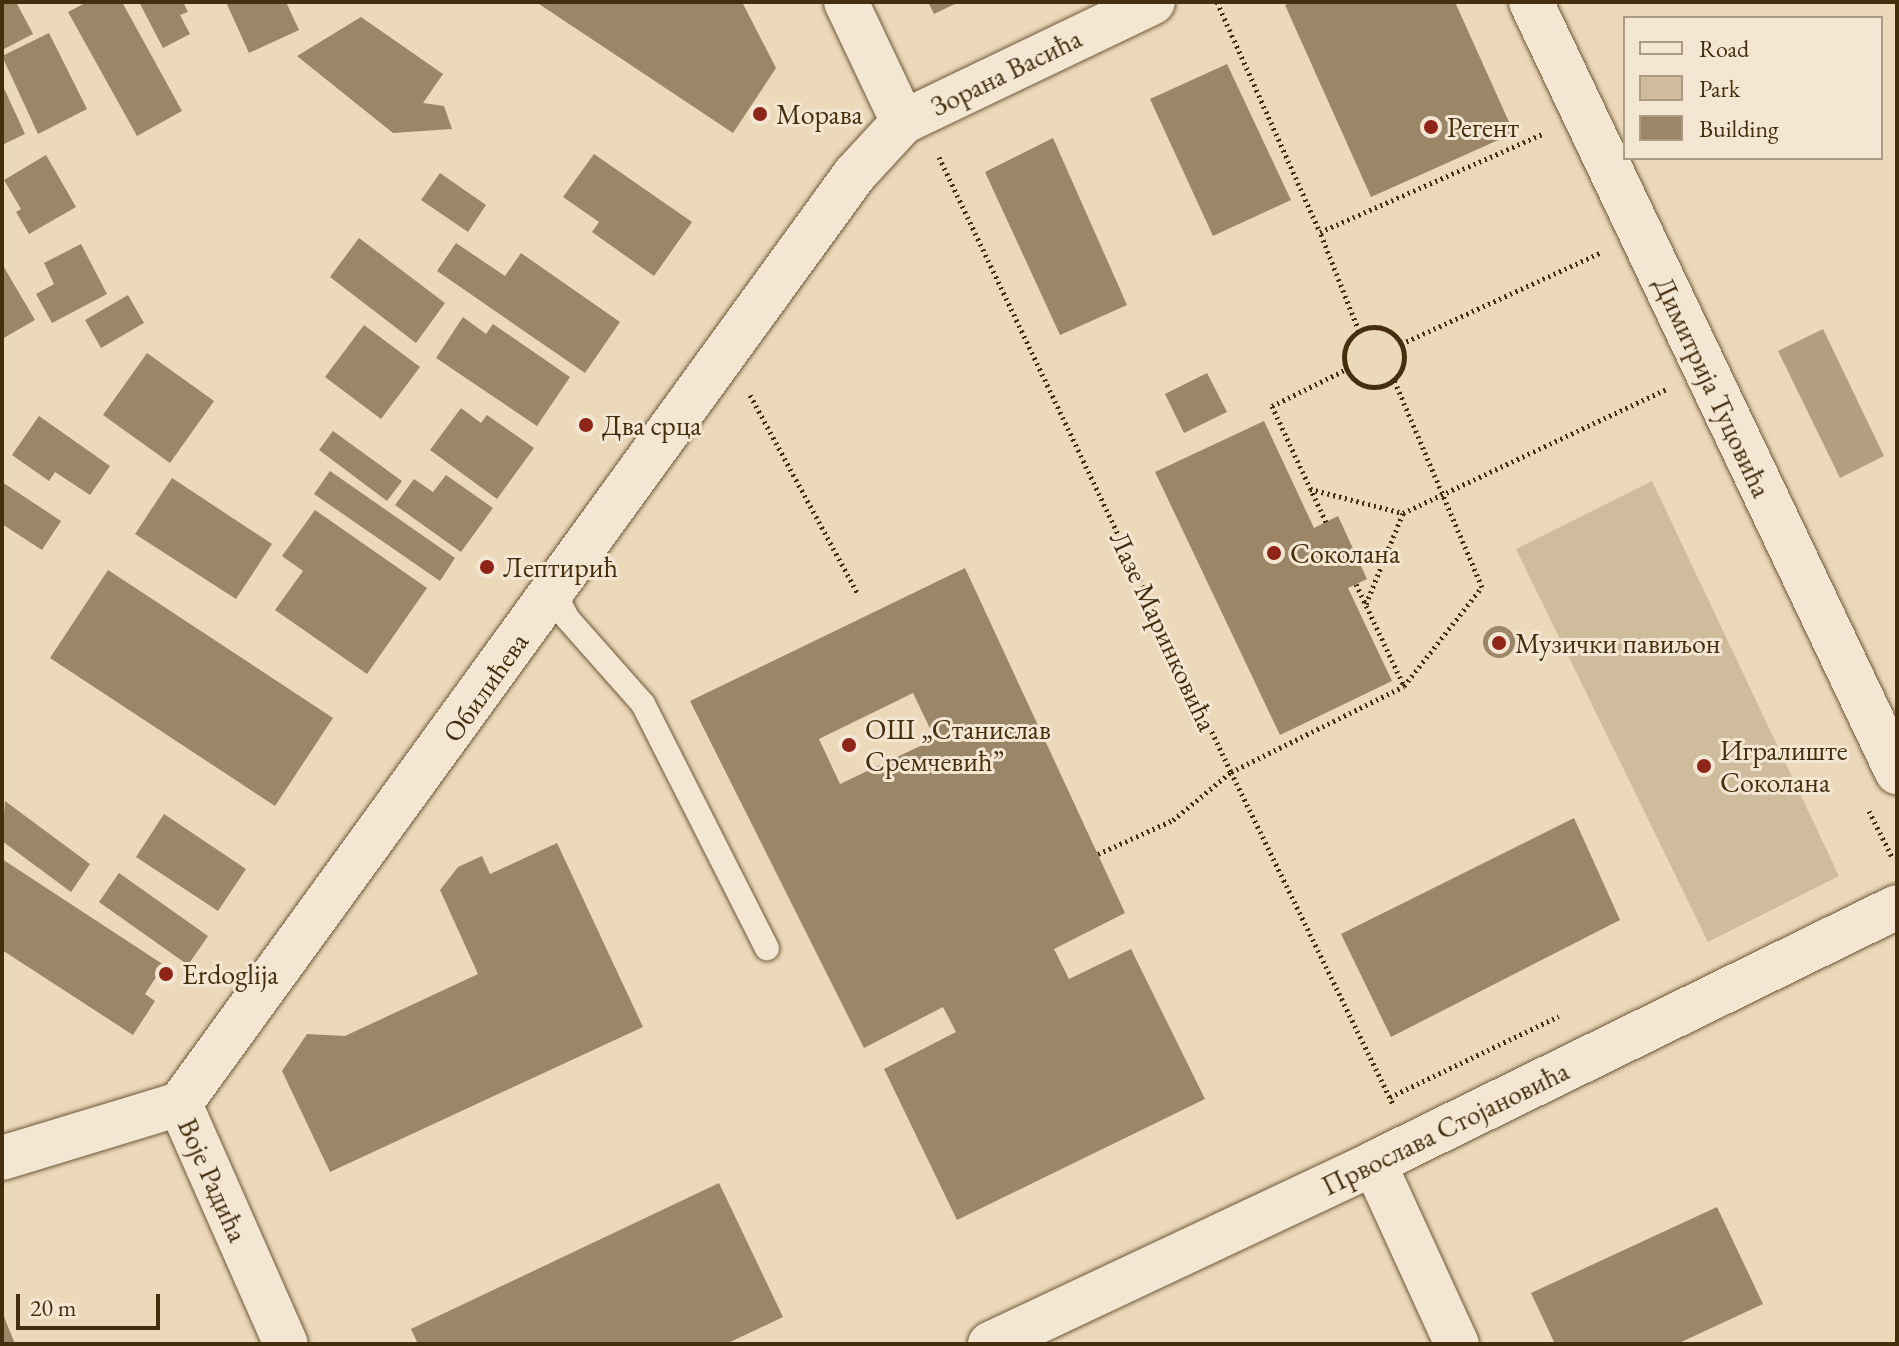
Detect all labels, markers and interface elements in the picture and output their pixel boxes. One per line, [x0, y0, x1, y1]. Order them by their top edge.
legend [1623, 16, 1883, 160]
street label: Зорана Васића [925, 21, 1087, 123]
text: Road [1699, 33, 1749, 64]
text: Park [1699, 73, 1740, 104]
place label: Морава [776, 97, 863, 131]
marker: Морава [751, 105, 769, 123]
place label: Регент [1447, 110, 1519, 144]
text: Building [1699, 113, 1779, 144]
marker: Регент [1422, 118, 1440, 136]
street label: Димитрија Туцовића [1647, 271, 1779, 503]
place label: Два срца [602, 408, 701, 442]
marker: Два срца [577, 416, 595, 434]
street label: Лазе Маринковића [1103, 526, 1225, 736]
place label: Соколана [1290, 536, 1400, 570]
marker: Соколана [1265, 544, 1283, 562]
place label: Лептирић [503, 550, 618, 584]
marker: Лептирић [478, 558, 496, 576]
street label: Обилићева [435, 626, 535, 748]
place label: Музички павиљон [1515, 626, 1720, 660]
marker: Музички павиљон [1490, 634, 1508, 652]
place label: ОШ „Станислав Сремчевић” [865, 712, 1051, 778]
place label: Игралиште Соколана [1720, 733, 1848, 799]
marker: ОШ „Станислав Сремчевић” [840, 736, 858, 754]
marker: Игралиште Соколана [1695, 757, 1713, 775]
place label: Erdoglija [182, 957, 278, 991]
marker: Erdoglija [157, 965, 175, 983]
street label: Првослава Стојановића [1316, 1054, 1574, 1202]
street label: Воје Радића [171, 1113, 255, 1247]
scale bar [20, 1278, 164, 1328]
text: 20 m [30, 1292, 77, 1323]

